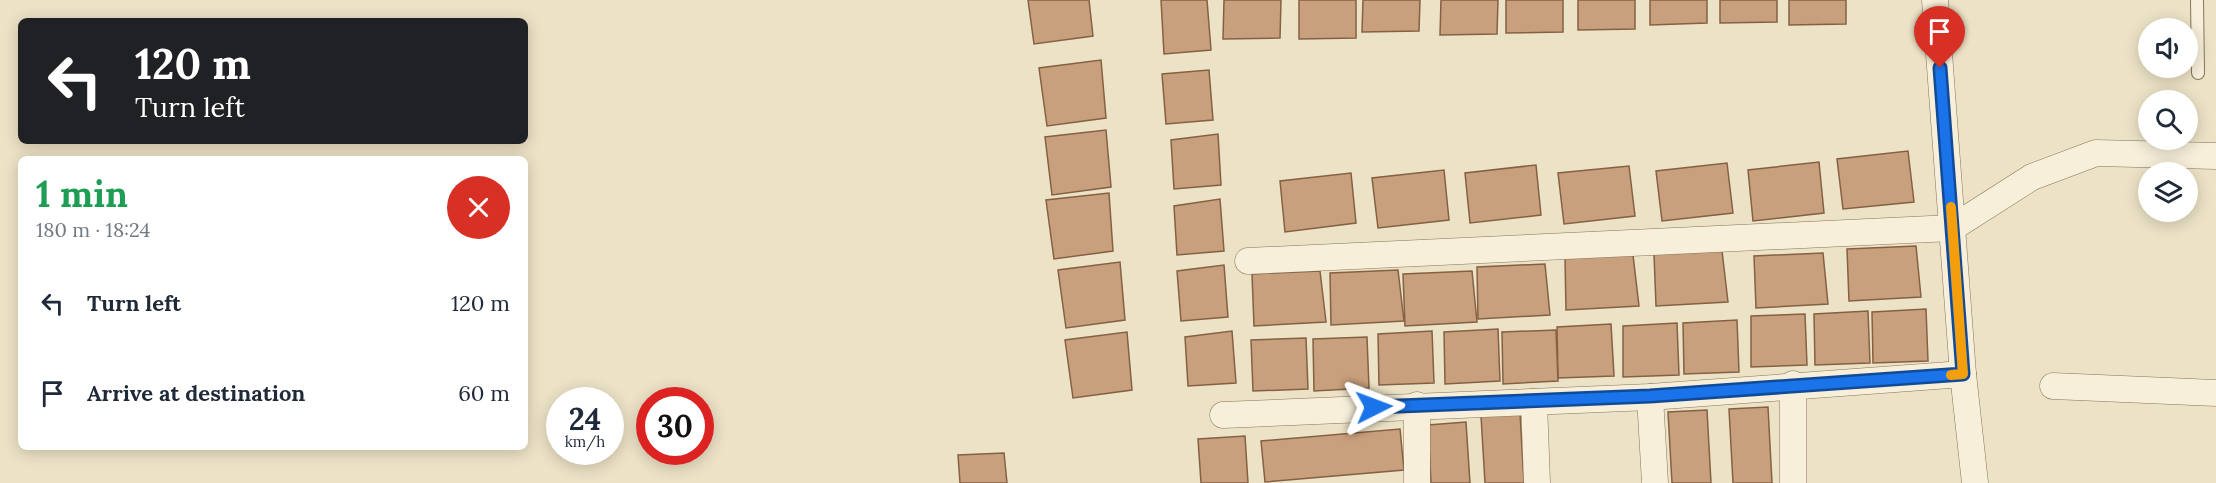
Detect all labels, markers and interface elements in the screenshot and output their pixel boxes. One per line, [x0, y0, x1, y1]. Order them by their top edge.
pin [1914, 6, 1965, 68]
icon: arrive [1923, 15, 1956, 48]
map controls [2138, 18, 2198, 222]
button: sound [2138, 18, 2198, 78]
text: 120 m [135, 37, 251, 91]
icon: left [36, 42, 114, 120]
text: Turn left [135, 90, 245, 124]
button: search [2138, 90, 2198, 150]
button: layers [2138, 162, 2198, 222]
text: 1 min [36, 171, 128, 217]
button: close [447, 176, 510, 239]
text: 180 m · 18:24 [36, 217, 150, 242]
icon: left [36, 287, 69, 320]
text: Turn left [87, 289, 181, 317]
text: 120 m [451, 289, 510, 317]
position arrow [1342, 375, 1406, 439]
icon: arrive [36, 377, 69, 410]
text: Arrive at destination [87, 379, 305, 407]
text: 60 m [458, 379, 510, 407]
speed limit sign: 30 [636, 387, 714, 465]
text: 24 [569, 400, 601, 438]
text: km/h [565, 432, 605, 451]

